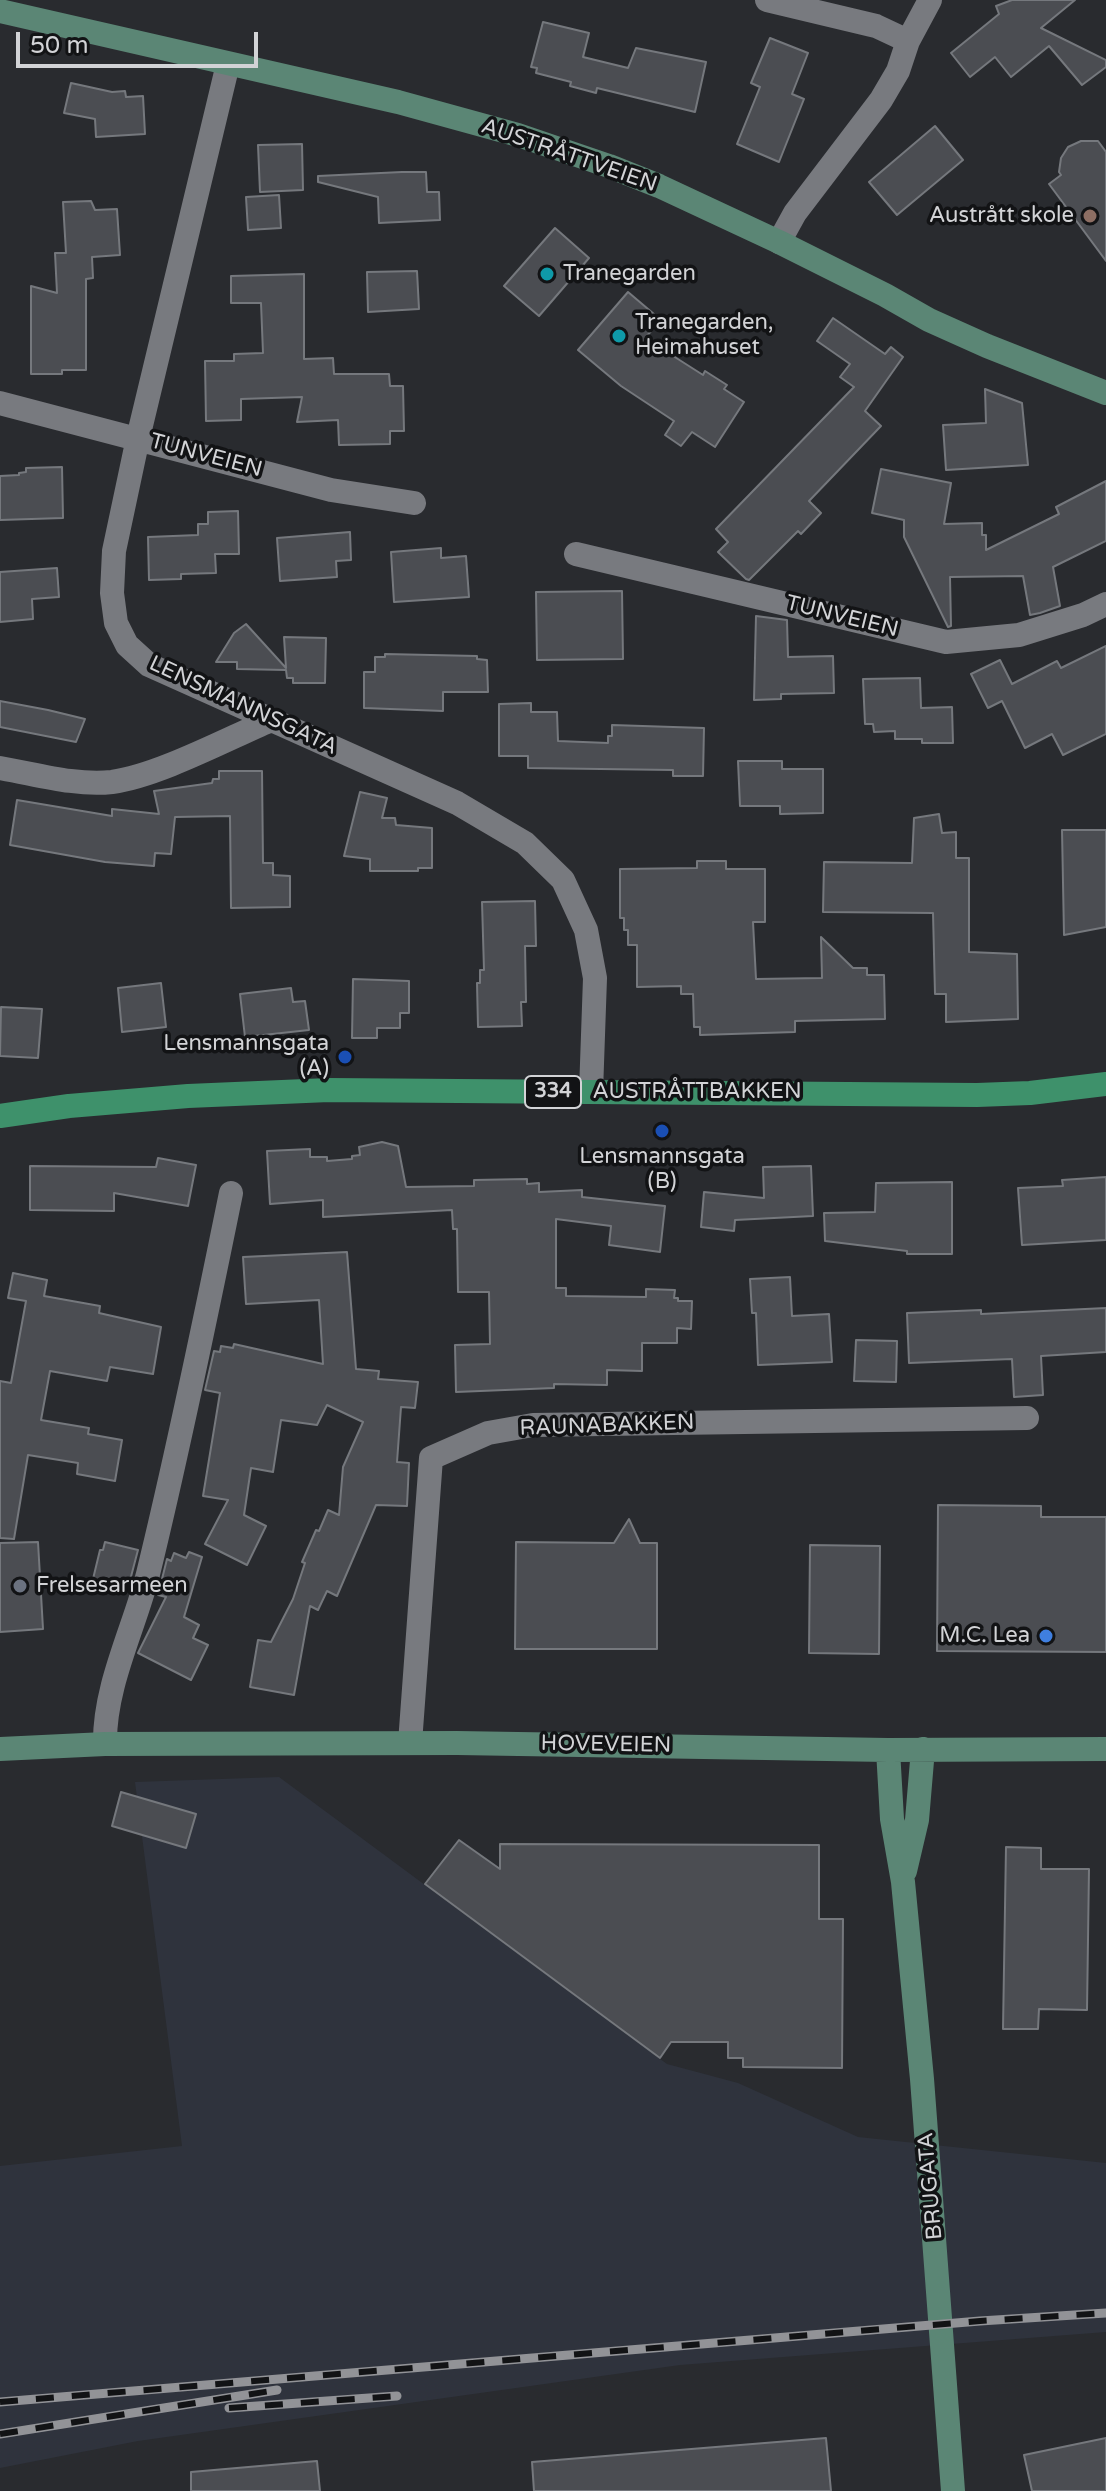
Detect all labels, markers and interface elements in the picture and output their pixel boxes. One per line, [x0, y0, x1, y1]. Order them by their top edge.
scale bar [20, 16, 262, 66]
text: 50 m [30, 31, 88, 60]
street label: AUSTRÅTTVEIEN [478, 114, 660, 198]
place label: Austrått skole [929, 203, 1074, 229]
marker: Austrått skole [1081, 207, 1099, 225]
place label: Tranegarden [563, 261, 696, 287]
marker: Tranegarden [538, 265, 556, 283]
place label: Tranegarden, Heimahuset [635, 310, 774, 362]
marker: Tranegarden, Heimahuset [610, 327, 628, 345]
street label: TUNVEIEN [147, 428, 265, 484]
street label: TUNVEIEN [783, 590, 901, 644]
street label: LENSMANNSGATA [145, 651, 341, 761]
place label: Lensmannsgata (A) [163, 1031, 329, 1082]
marker: Lensmannsgata (A) [336, 1048, 354, 1066]
road number: 334 [525, 1076, 581, 1108]
street label: AUSTRÅTTBAKKEN [592, 1079, 802, 1105]
marker: Lensmannsgata (B) [653, 1122, 671, 1140]
place label: Lensmannsgata (B) [579, 1144, 745, 1196]
street label: RAUNABAKKEN [519, 1410, 695, 1442]
place label: Frelsesarmeen [36, 1573, 188, 1599]
marker: Frelsesarmeen [11, 1577, 29, 1595]
place label: M.C. Lea [939, 1623, 1030, 1649]
marker: M.C. Lea [1037, 1627, 1055, 1645]
street label: HOVEVEIEN [540, 1731, 672, 1759]
street label: BRUGATA [913, 2131, 949, 2241]

